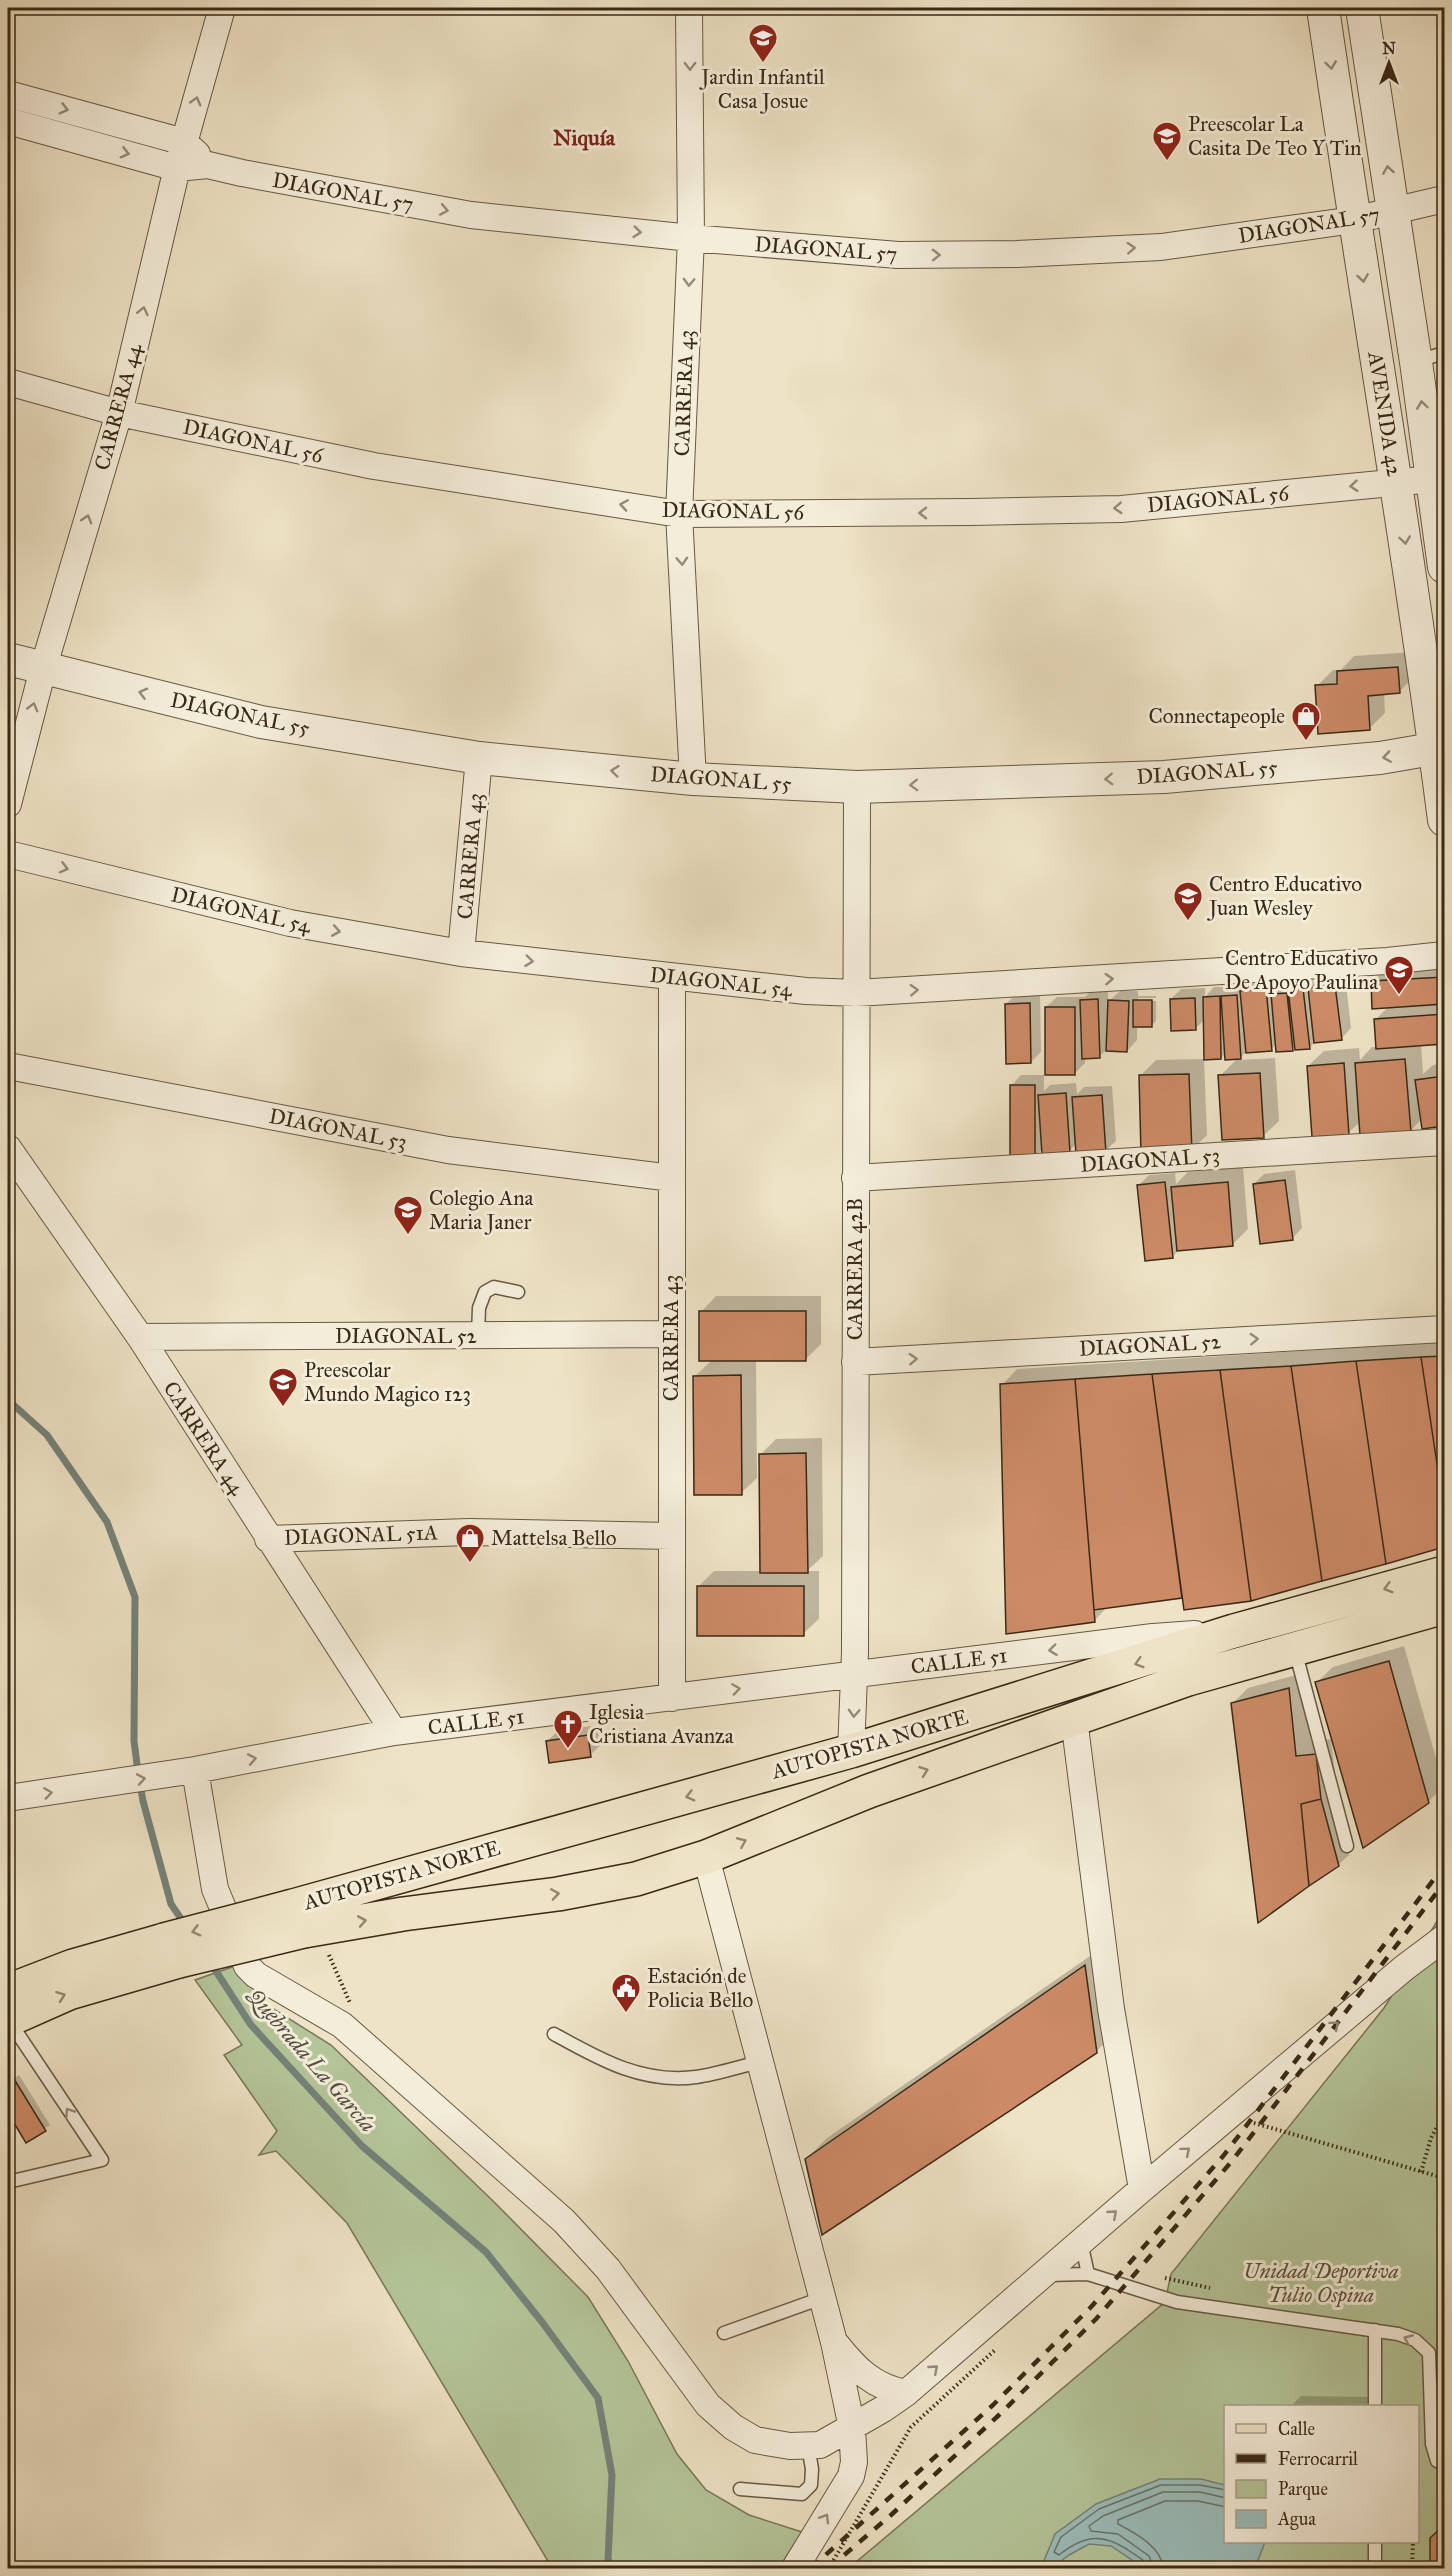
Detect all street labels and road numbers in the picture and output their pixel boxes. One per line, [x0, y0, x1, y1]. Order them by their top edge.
street label: DIAGONAL 57 [270, 167, 416, 217]
street label: DIAGONAL 57 [1236, 201, 1382, 249]
street label: DIAGONAL 57 [754, 231, 898, 267]
street label: CARRERA 43 [669, 329, 699, 457]
street label: CARRERA 44 [89, 340, 148, 473]
street label: AVENIDA 42 [1362, 349, 1408, 479]
street label: DIAGONAL 56 [181, 413, 327, 469]
street label: DIAGONAL 56 [1146, 480, 1291, 518]
street label: DIAGONAL 56 [662, 497, 806, 525]
street label: DIAGONAL 55 [168, 687, 312, 741]
street label: DIAGONAL 55 [1136, 754, 1279, 790]
street label: DIAGONAL 55 [650, 761, 793, 797]
street label: CARRERA 43 [452, 792, 488, 920]
street label: DIAGONAL 54 [169, 881, 315, 939]
street label: DIAGONAL 54 [649, 962, 795, 1003]
street label: DIAGONAL 53 [267, 1103, 409, 1155]
street label: DIAGONAL 53 [1079, 1142, 1221, 1178]
street label: CARRERA 42B [842, 1198, 868, 1340]
street label: CARRERA 43 [658, 1275, 684, 1401]
street label: DIAGONAL 52 [335, 1323, 478, 1349]
street label: DIAGONAL 52 [1078, 1328, 1222, 1362]
street label: CARRERA 44 [158, 1376, 251, 1501]
street label: DIAGONAL 51A [284, 1519, 438, 1551]
street label: CALLE 51 [909, 1642, 1009, 1680]
street label: CALLE 51 [426, 1703, 526, 1741]
street label: AUTOPISTA NORTE [768, 1704, 971, 1785]
street label: AUTOPISTA NORTE [300, 1835, 503, 1916]

